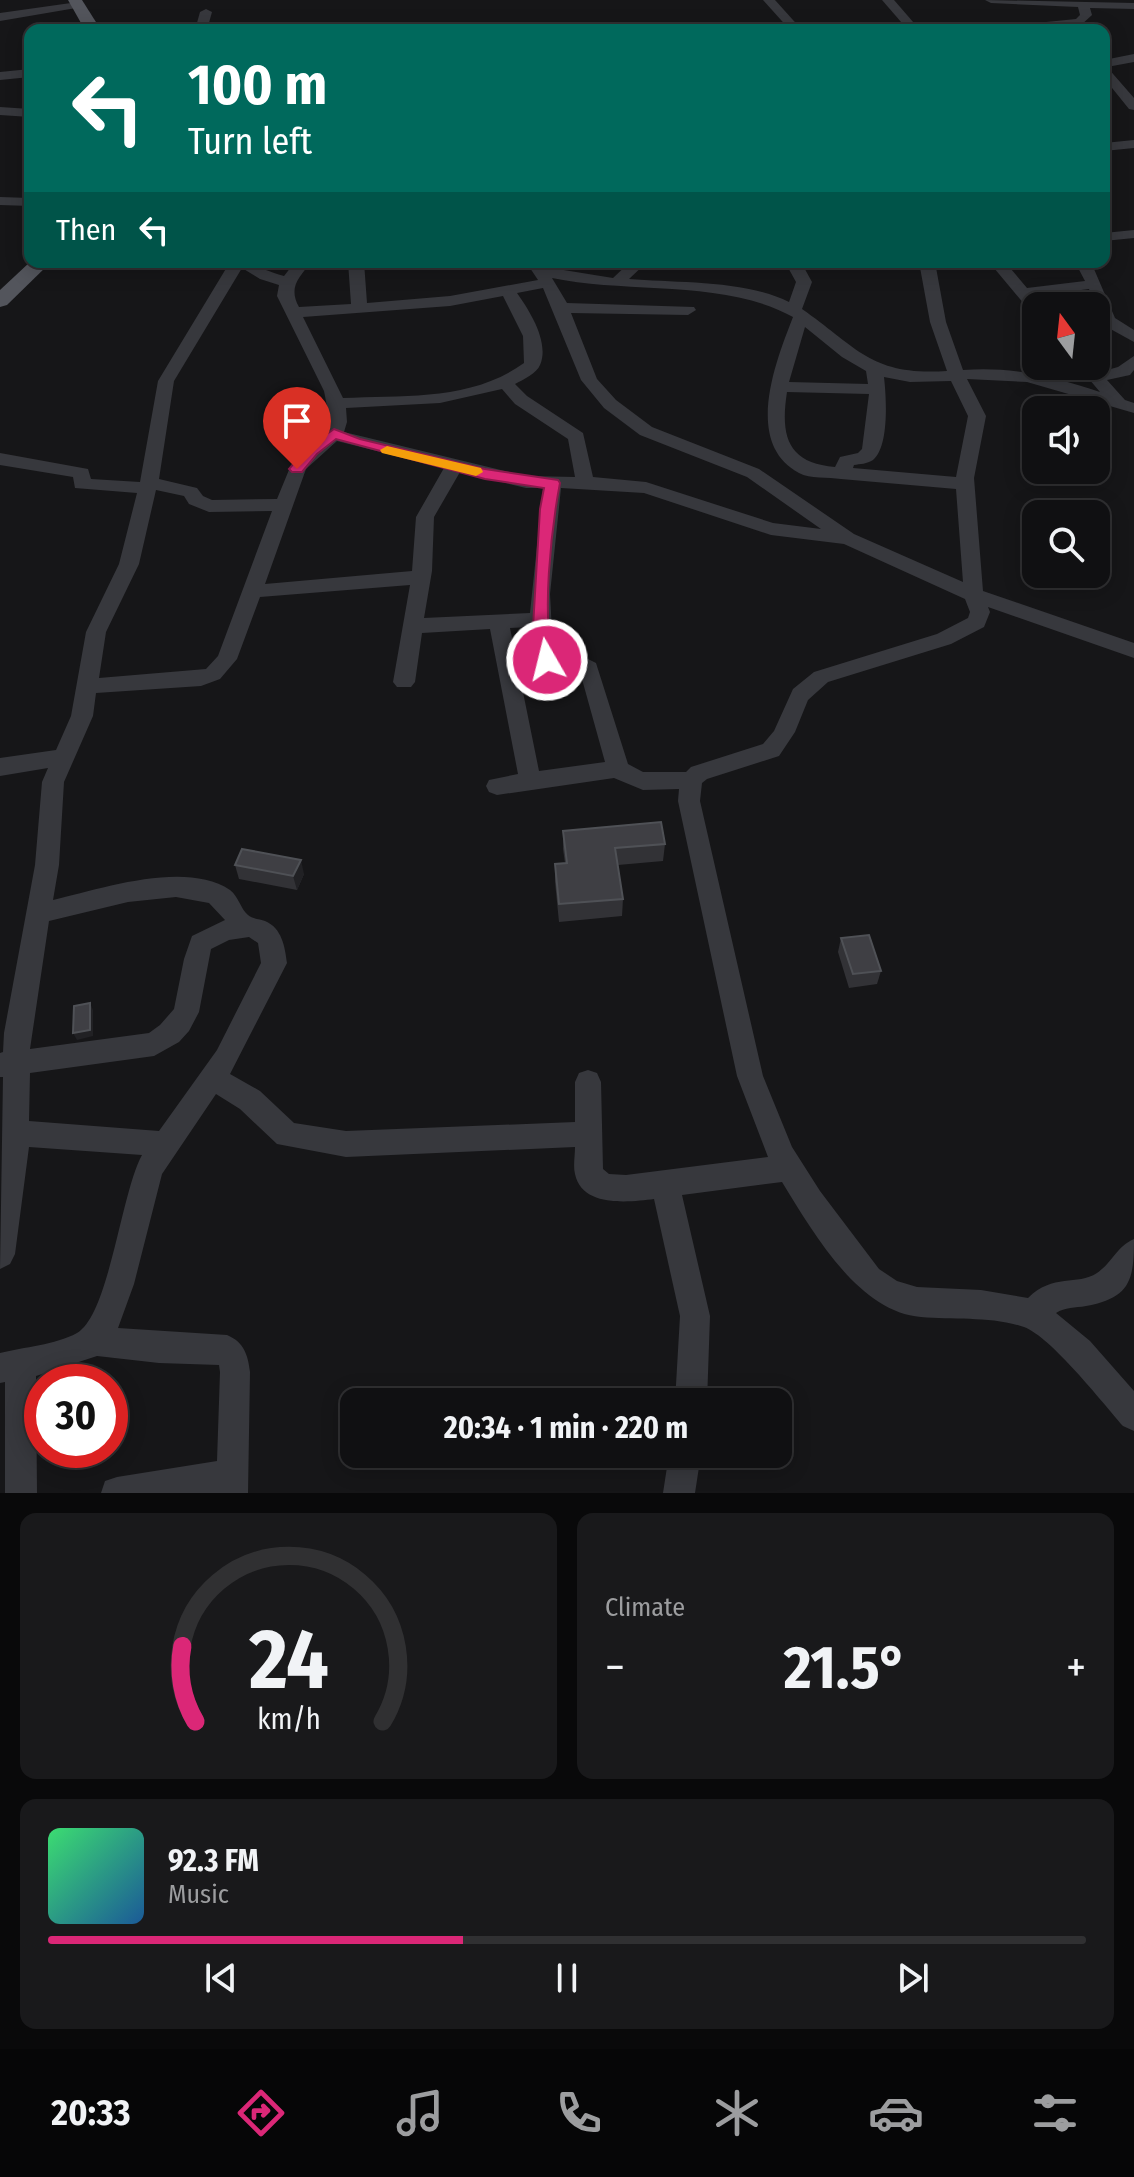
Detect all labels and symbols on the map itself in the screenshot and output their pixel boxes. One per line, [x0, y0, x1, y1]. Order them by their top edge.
north arrow [1022, 292, 1110, 380]
pin [263, 387, 331, 469]
position arrow [505, 618, 589, 702]
speed limit sign: 30 [24, 1364, 128, 1468]

